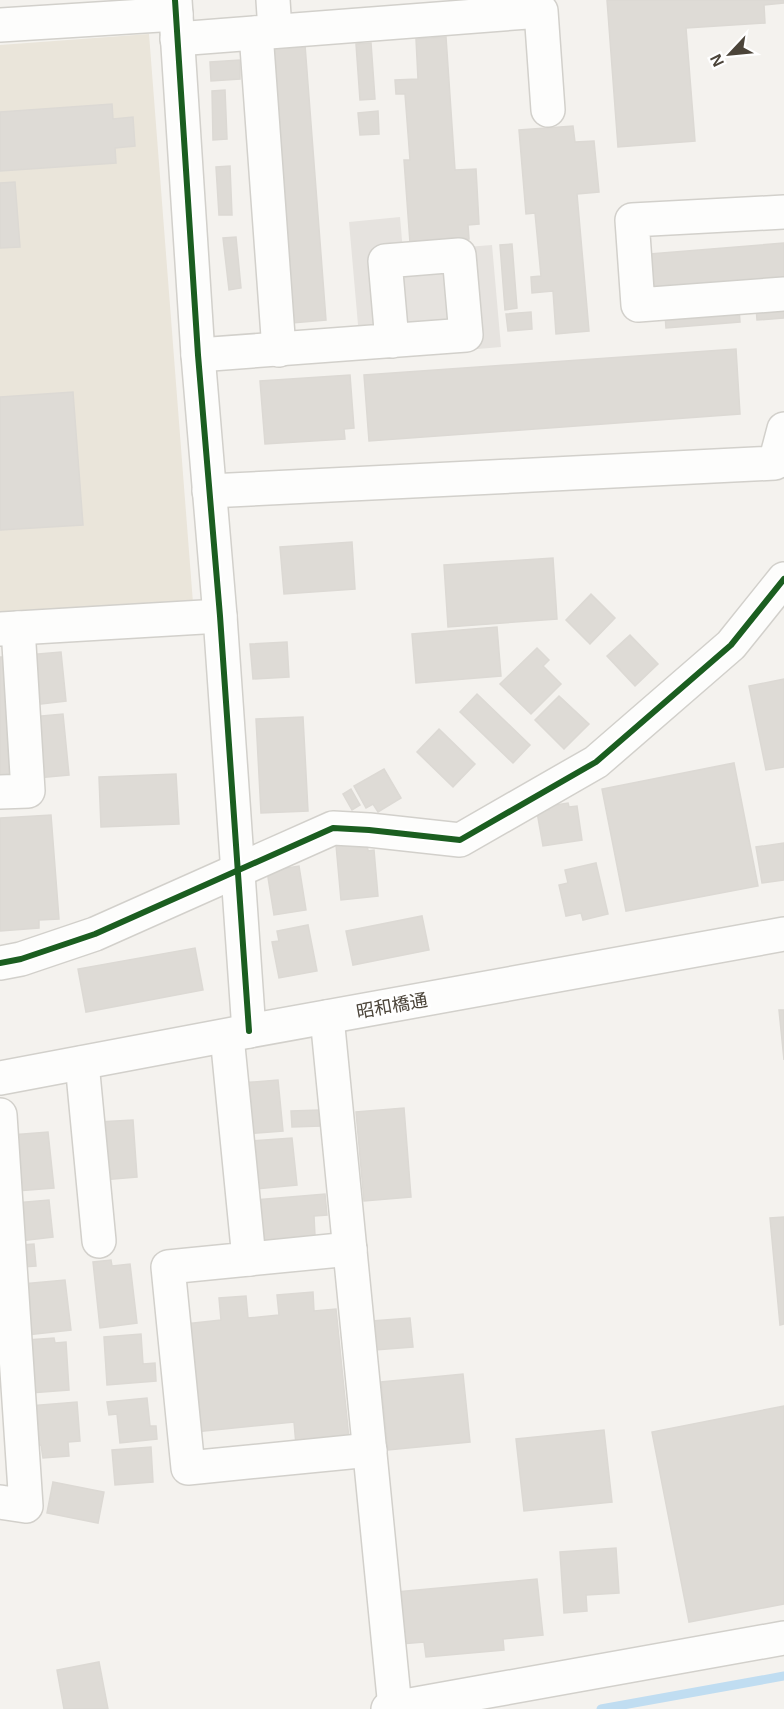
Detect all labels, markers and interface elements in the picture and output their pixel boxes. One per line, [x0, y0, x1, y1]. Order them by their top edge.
north arrow [700, 24, 760, 84]
text: N [707, 51, 727, 69]
street label: 昭和橋通 [355, 990, 429, 1022]

